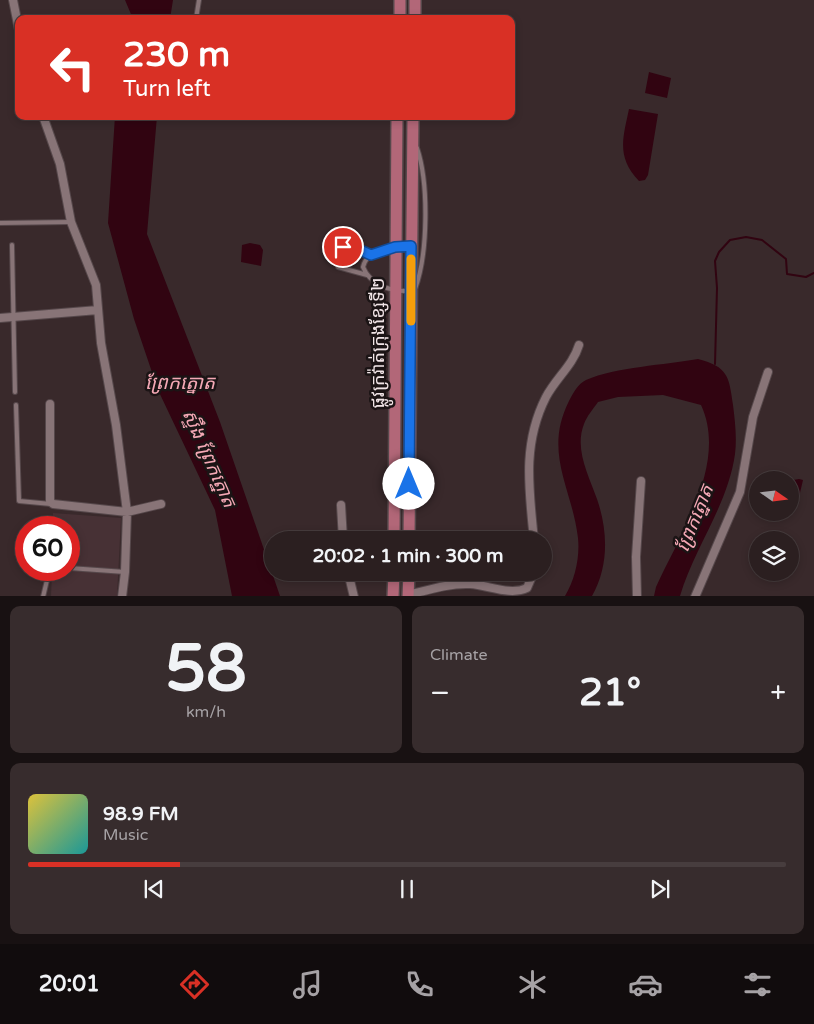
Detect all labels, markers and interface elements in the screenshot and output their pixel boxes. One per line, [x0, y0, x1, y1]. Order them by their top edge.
text: 230 m [123, 34, 230, 76]
icon: left [40, 35, 105, 100]
text: Turn left [123, 76, 211, 102]
pin [322, 226, 364, 268]
icon: arrive [329, 233, 357, 261]
street label: ផ្លូវក្រវ៉ាត់ក្រុងខ្សែទី២ [367, 278, 394, 408]
water label: ព្រែកត្នោត [145, 372, 216, 394]
water label: ស្ទឹង ព្រែកត្នោត [177, 406, 241, 512]
position arrow [382, 457, 434, 509]
north arrow [749, 471, 799, 521]
map controls [749, 471, 799, 581]
water label: ព្រែកត្នោត [672, 481, 719, 555]
speed limit sign: 60 [15, 516, 80, 581]
button: layers [749, 531, 799, 581]
text: 20:02 · 1 min · 300 m [312, 545, 504, 567]
text: 58 [165, 630, 247, 709]
text: Climate [430, 645, 488, 665]
text: 21° [579, 670, 641, 716]
text: − [430, 676, 450, 710]
text: + [770, 676, 786, 710]
text: km/h [186, 702, 226, 722]
text: 98.9 FM [103, 803, 179, 825]
text: Music [103, 825, 148, 845]
icon: previous [140, 875, 168, 903]
icon: pause [393, 875, 421, 903]
icon: next [646, 875, 674, 903]
icon: directions [177, 967, 212, 1002]
icon: music [290, 967, 325, 1002]
icon: phone [402, 967, 437, 1002]
icon: climate [515, 967, 550, 1002]
icon: car [628, 967, 663, 1002]
icon: filters [740, 967, 775, 1002]
text: 20:01 [39, 971, 100, 997]

